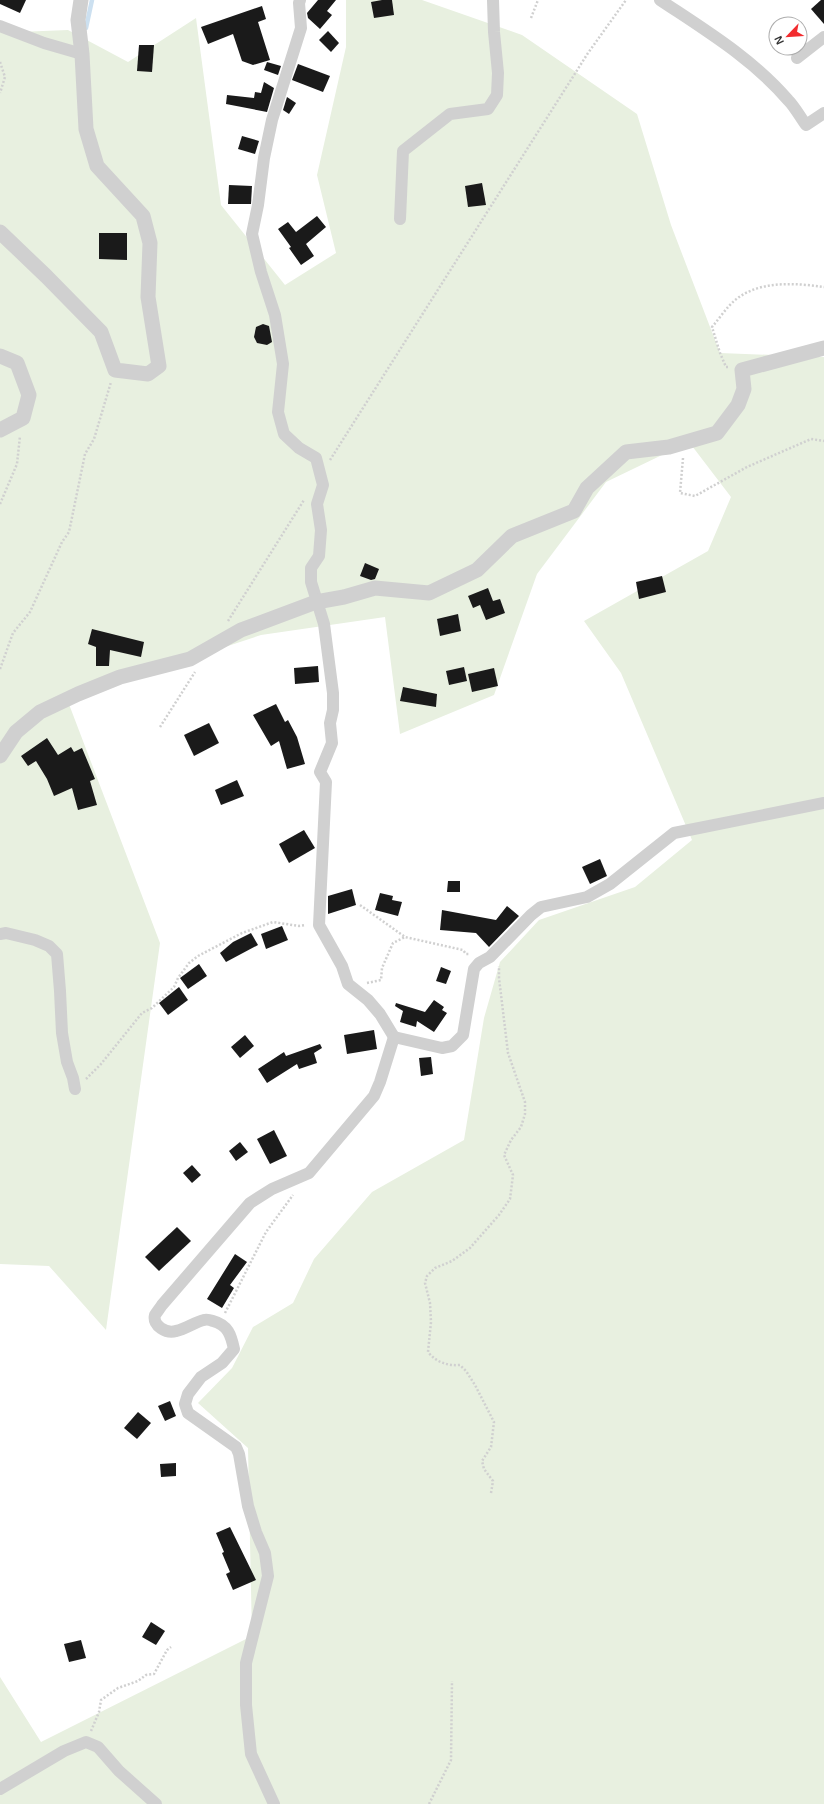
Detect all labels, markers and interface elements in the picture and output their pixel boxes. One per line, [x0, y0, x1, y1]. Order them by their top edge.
north arrow [768, 16, 808, 56]
text: N [772, 34, 786, 46]

